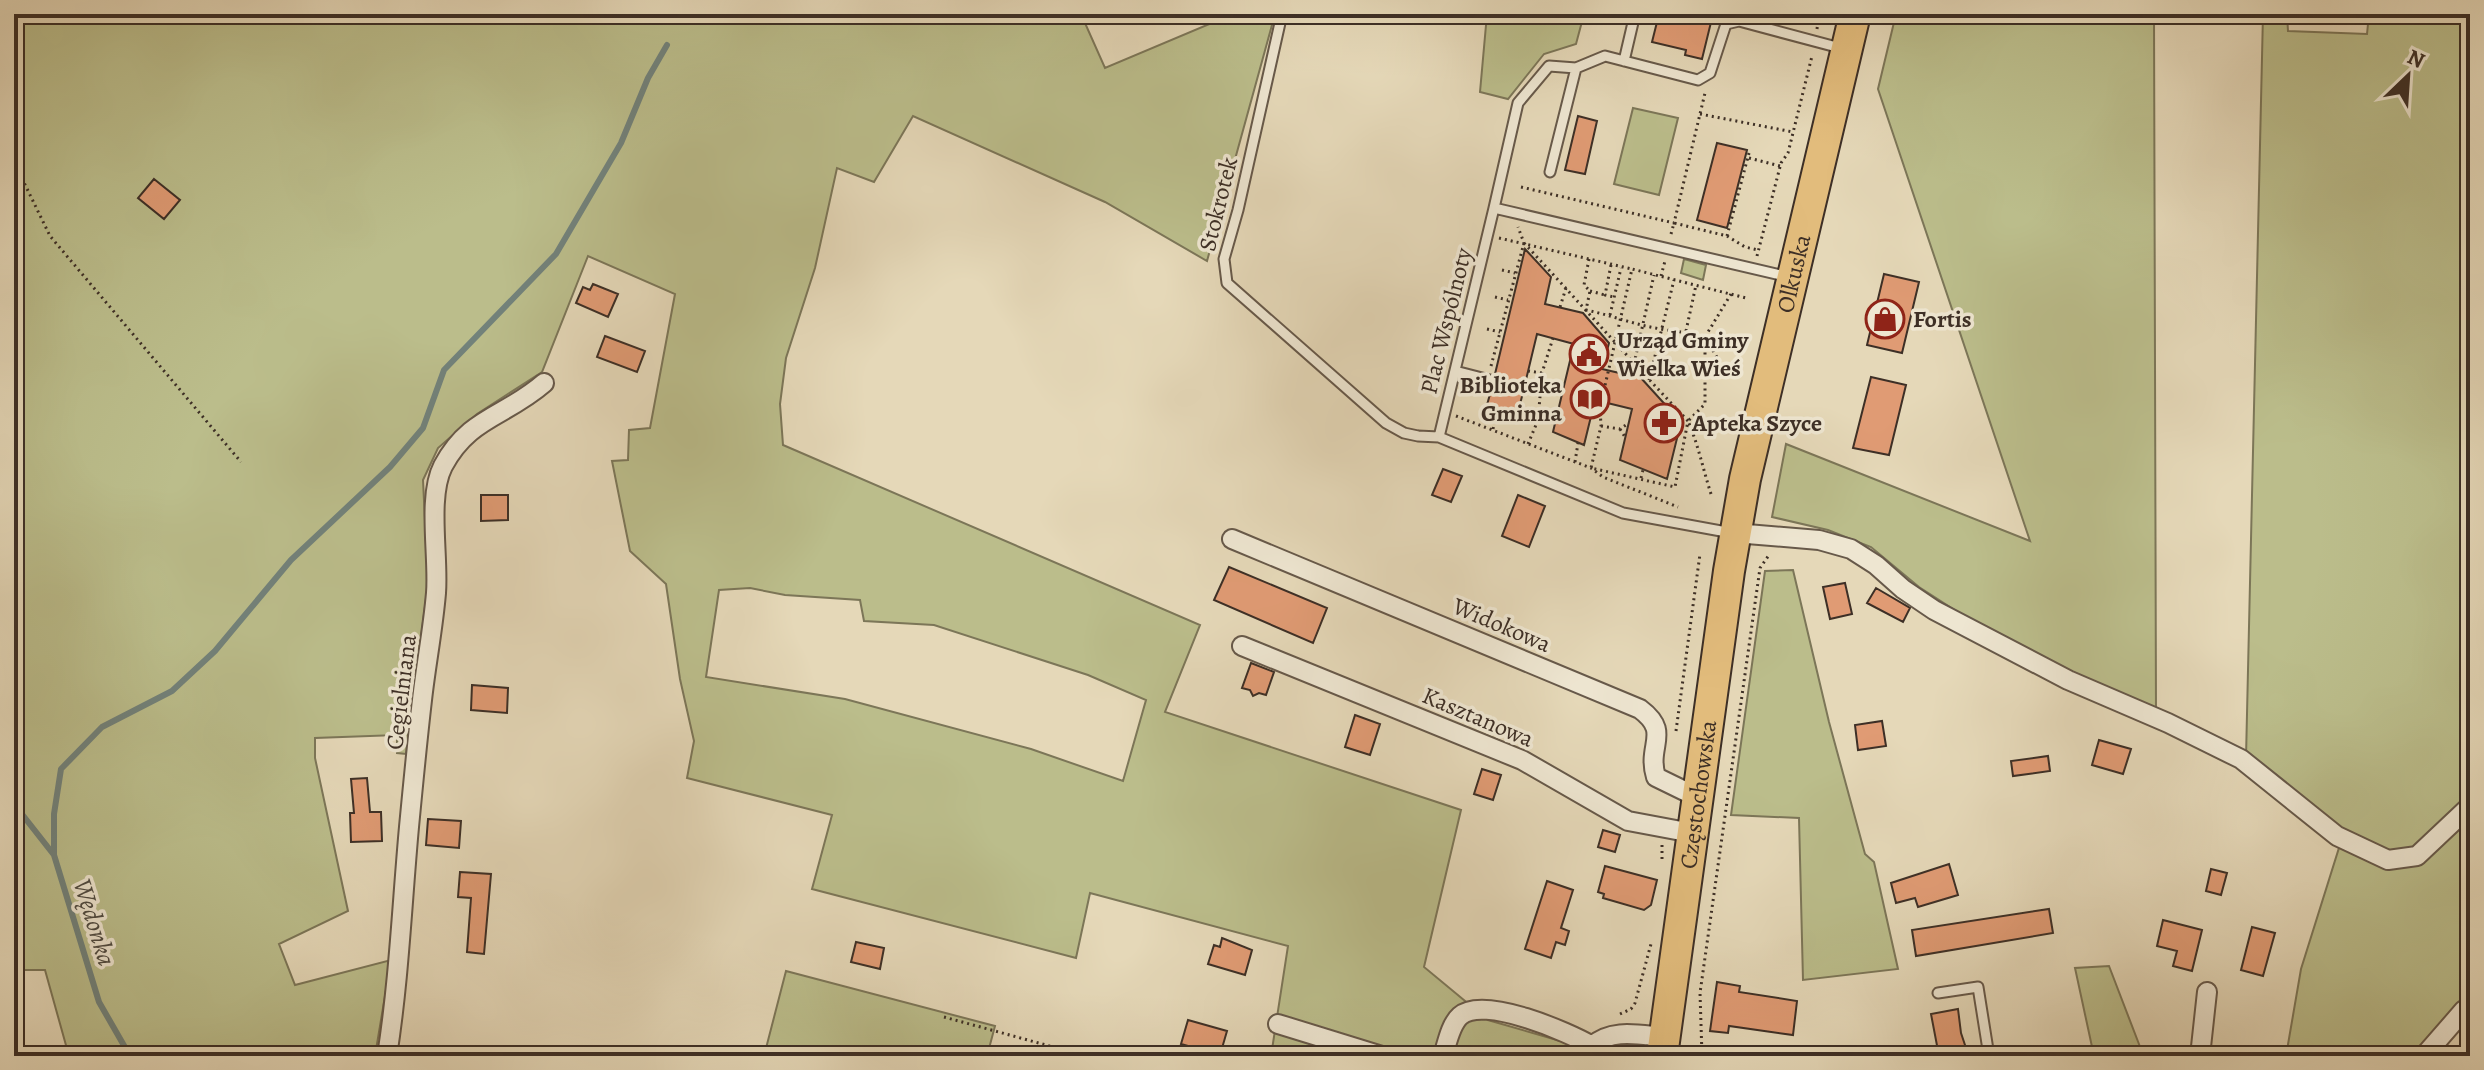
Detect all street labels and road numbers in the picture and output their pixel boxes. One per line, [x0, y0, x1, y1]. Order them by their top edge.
street label: Stokrotek [1191, 153, 1245, 254]
street label: Olkuska [1769, 230, 1819, 316]
street label: Plac Wspólnoty [1412, 244, 1480, 398]
street label: Widokowa [1447, 590, 1557, 660]
street label: Cegielniana [378, 632, 424, 751]
street label: Kasztanowa [1417, 679, 1539, 755]
street label: Częstochowska [1672, 717, 1724, 871]

